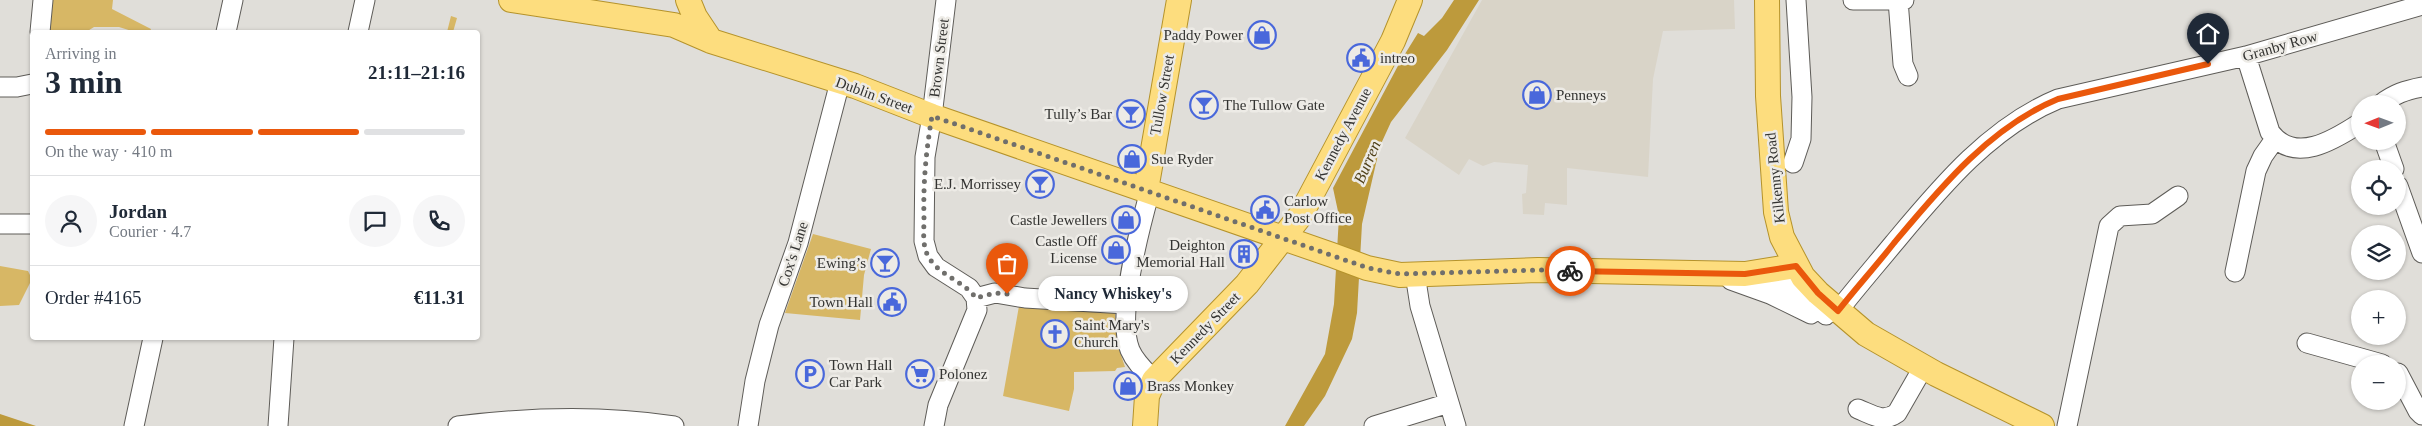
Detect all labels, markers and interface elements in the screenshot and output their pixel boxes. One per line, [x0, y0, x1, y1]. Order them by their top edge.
pin [2187, 13, 2229, 64]
street label: Brown Street [926, 17, 952, 98]
shop icon: Paddy Power [1247, 20, 1277, 50]
icon: home [2194, 20, 2222, 48]
place label: Paddy Power [1163, 27, 1243, 43]
street label: Granby Row [2241, 28, 2319, 64]
public building icon: intreo [1346, 43, 1376, 73]
text: Arriving in [45, 45, 117, 62]
place label: intreo [1380, 50, 1415, 66]
street label: Tullow Street [1147, 53, 1177, 137]
text: 21:11–21:16 [368, 62, 465, 83]
text: 3 min [45, 64, 122, 100]
street label: Dublin Street [833, 74, 915, 117]
shop icon: Penneys [1522, 80, 1552, 110]
street label: Kennedy Avenue [1312, 85, 1374, 183]
place label: Penneys [1556, 87, 1606, 103]
bar icon: The Tullow Gate [1189, 90, 1219, 120]
north arrow [2351, 95, 2406, 150]
map controls [2351, 95, 2406, 410]
place label: The Tullow Gate [1223, 97, 1325, 113]
bar icon: Tully’s Bar [1116, 99, 1146, 129]
place label: Tully’s Bar [1045, 106, 1112, 122]
street label: Kilkenny Road [1762, 131, 1788, 224]
water label: Burren [1350, 138, 1384, 186]
text: On the way · 410 m [45, 143, 173, 160]
shop icon: Sue Ryder [1117, 144, 1147, 174]
place label: Sue Ryder [1151, 151, 1213, 167]
button: locate [2351, 160, 2406, 215]
bar icon: E.J. Morrissey [1025, 169, 1055, 199]
place label: E.J. Morrissey [934, 176, 1021, 192]
place label: Carlow Post Office [1284, 193, 1352, 226]
button: person [45, 195, 97, 247]
button: chat [349, 195, 401, 247]
button: phone [413, 195, 465, 247]
public building icon: Carlow Post Office [1250, 195, 1280, 225]
text: Jordan [109, 201, 167, 222]
shop icon: Castle Jewellers [1111, 205, 1141, 235]
place label: Castle Jewellers [1010, 212, 1107, 228]
street label: Cox's Lane [775, 219, 811, 288]
text: Courier · 4.7 [109, 223, 191, 240]
button: layers [2351, 225, 2406, 280]
place label: Castle Off License [1035, 233, 1097, 266]
shop icon: Castle Off License [1101, 235, 1131, 265]
place label: Deighton Memorial Hall [1136, 237, 1225, 270]
building icon: Deighton Memorial Hall [1229, 239, 1259, 269]
pin [986, 243, 1028, 294]
courier [1545, 246, 1595, 296]
bar icon: Ewing’s [870, 248, 900, 278]
icon: bag [993, 250, 1021, 278]
place label: Ewing’s [817, 255, 866, 271]
icon: bike [1556, 257, 1584, 285]
callout: Nancy Whiskey's [1037, 276, 1187, 312]
text: Nancy Whiskey's [1054, 285, 1172, 302]
text: Order #4165 [45, 287, 142, 308]
text: €11.31 [414, 287, 465, 308]
public building icon: Town Hall [877, 287, 907, 317]
street label: Kennedy Street [1167, 288, 1244, 367]
button: + [2351, 290, 2406, 345]
place label: Town Hall [809, 294, 873, 310]
place label: Saint Mary's Church [1074, 317, 1150, 350]
church icon: Saint Mary's Church [1040, 319, 1070, 349]
button: − [2351, 355, 2406, 410]
place label: Town Hall Car Park [829, 357, 893, 390]
parking icon: Town Hall Car Park [795, 359, 825, 389]
supermarket icon: Polonez [905, 359, 935, 389]
place label: Polonez [939, 366, 988, 382]
shop icon: Brass Monkey [1113, 371, 1143, 401]
place label: Brass Monkey [1147, 378, 1235, 394]

